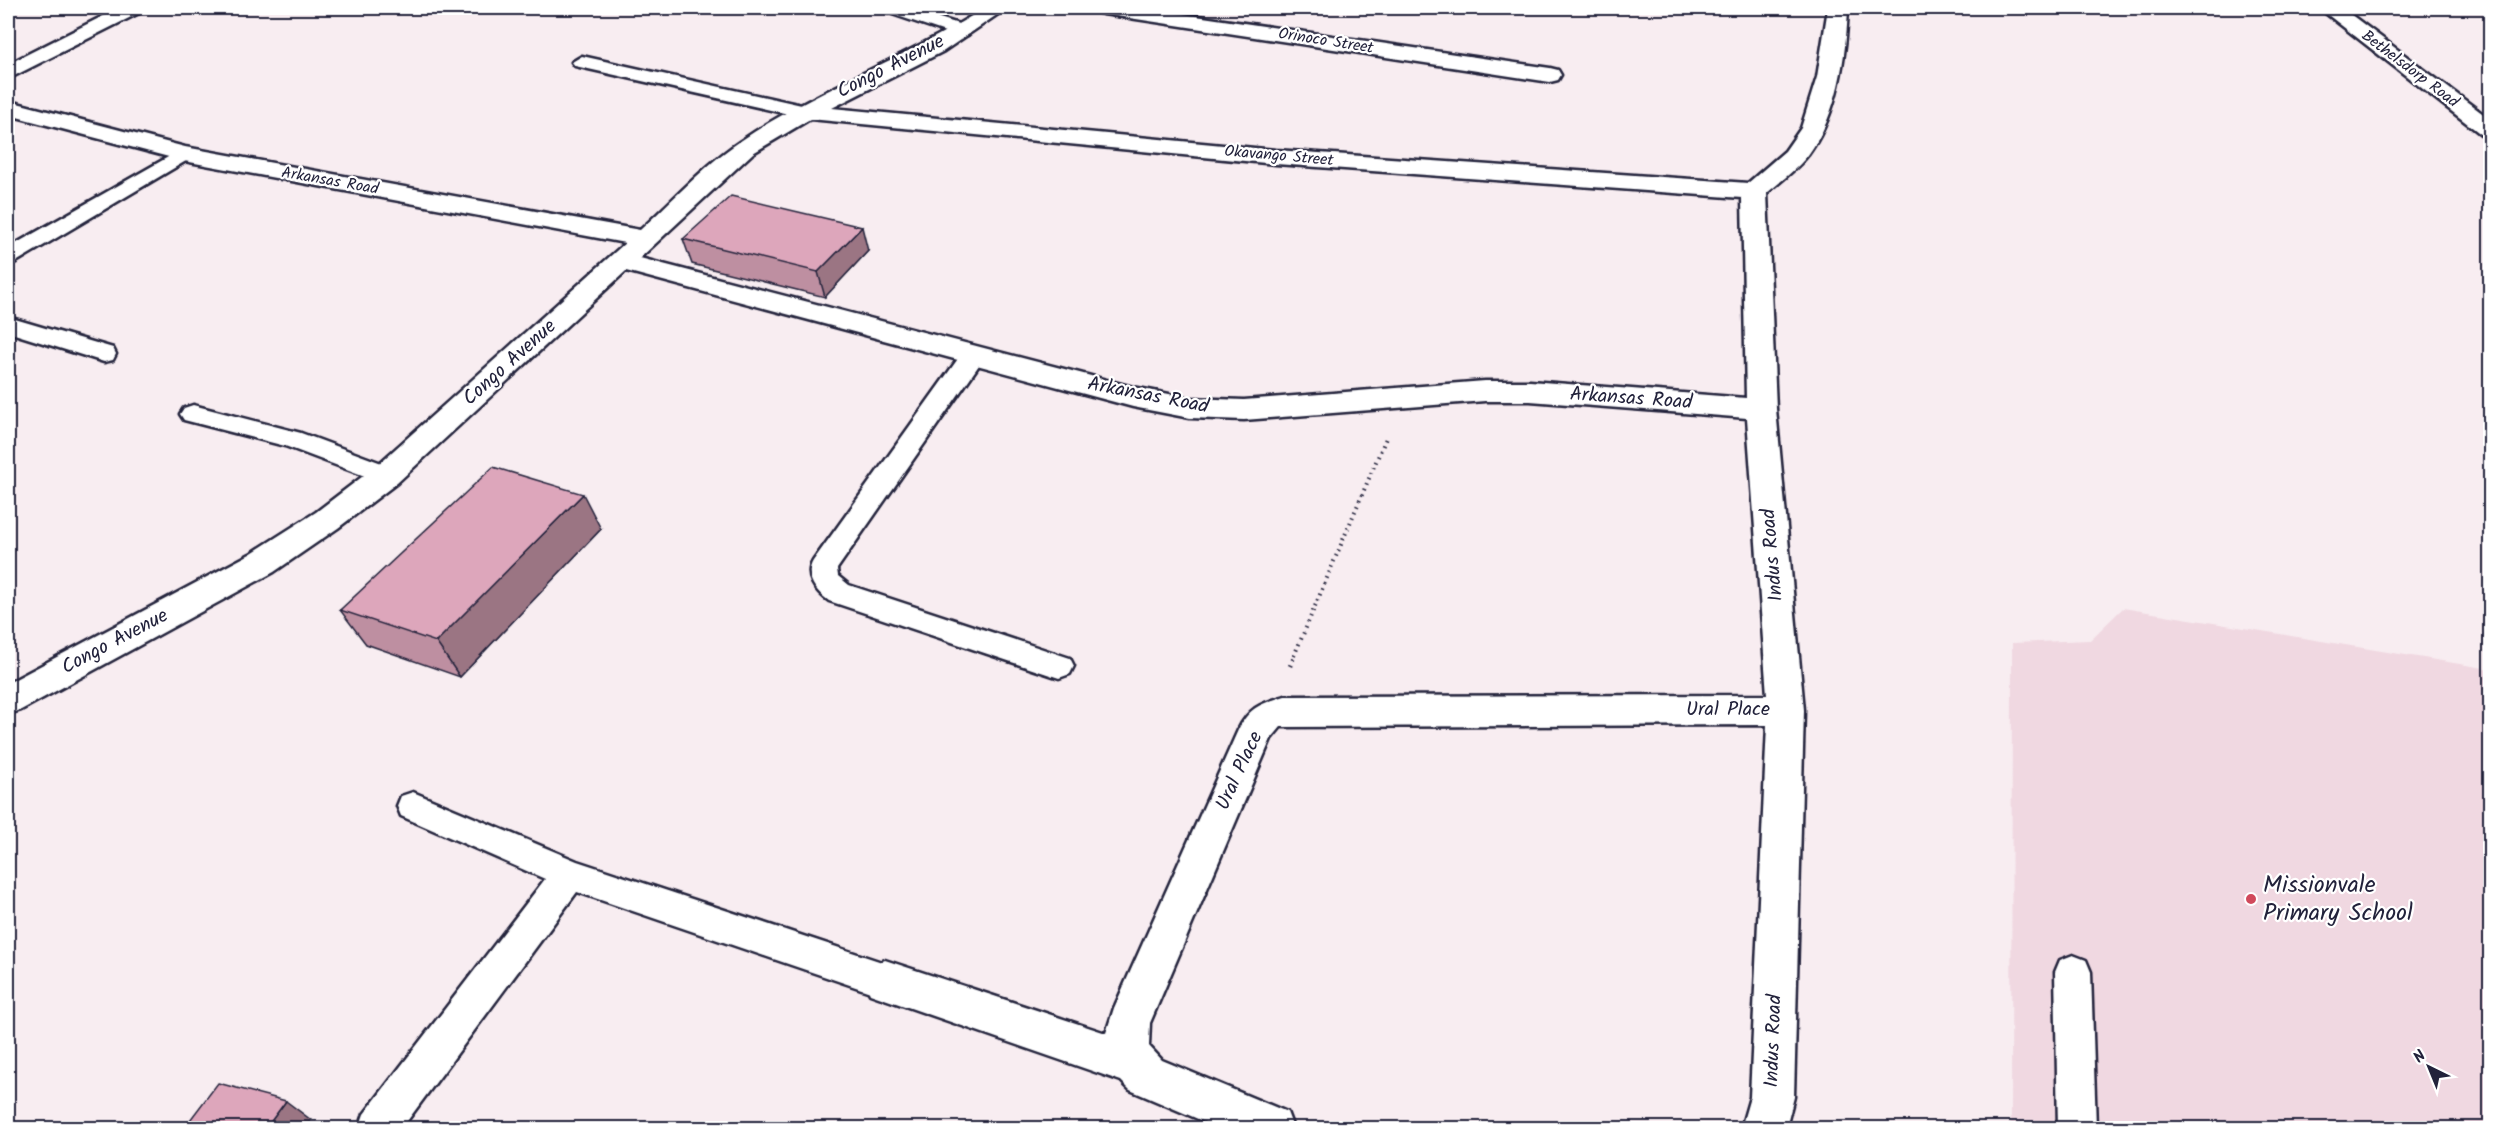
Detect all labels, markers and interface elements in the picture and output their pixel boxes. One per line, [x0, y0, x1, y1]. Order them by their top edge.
street label: Orinoco Street [1277, 21, 1376, 61]
street label: Bethelsdorp Road [2356, 24, 2465, 115]
street label: Congo Avenue [832, 26, 950, 108]
street label: Okavango Street [1223, 139, 1335, 173]
street label: Arkansas Road [279, 160, 382, 202]
street label: Congo Avenue [456, 312, 564, 414]
street label: Arkansas Road [1085, 369, 1212, 424]
street label: Arkansas Road [1569, 379, 1694, 419]
street label: Indus Road [1753, 506, 1793, 603]
street label: Congo Avenue [56, 600, 174, 684]
street label: Ural Place [1686, 694, 1770, 726]
street label: Ural Place [1208, 726, 1272, 816]
place label: Missionvale Primary School [2263, 866, 2413, 933]
marker: Missionvale Primary School [2244, 892, 2258, 906]
street label: Indus Road [1756, 993, 1792, 1088]
north arrow [2399, 1037, 2459, 1097]
text: N [2408, 1045, 2432, 1070]

